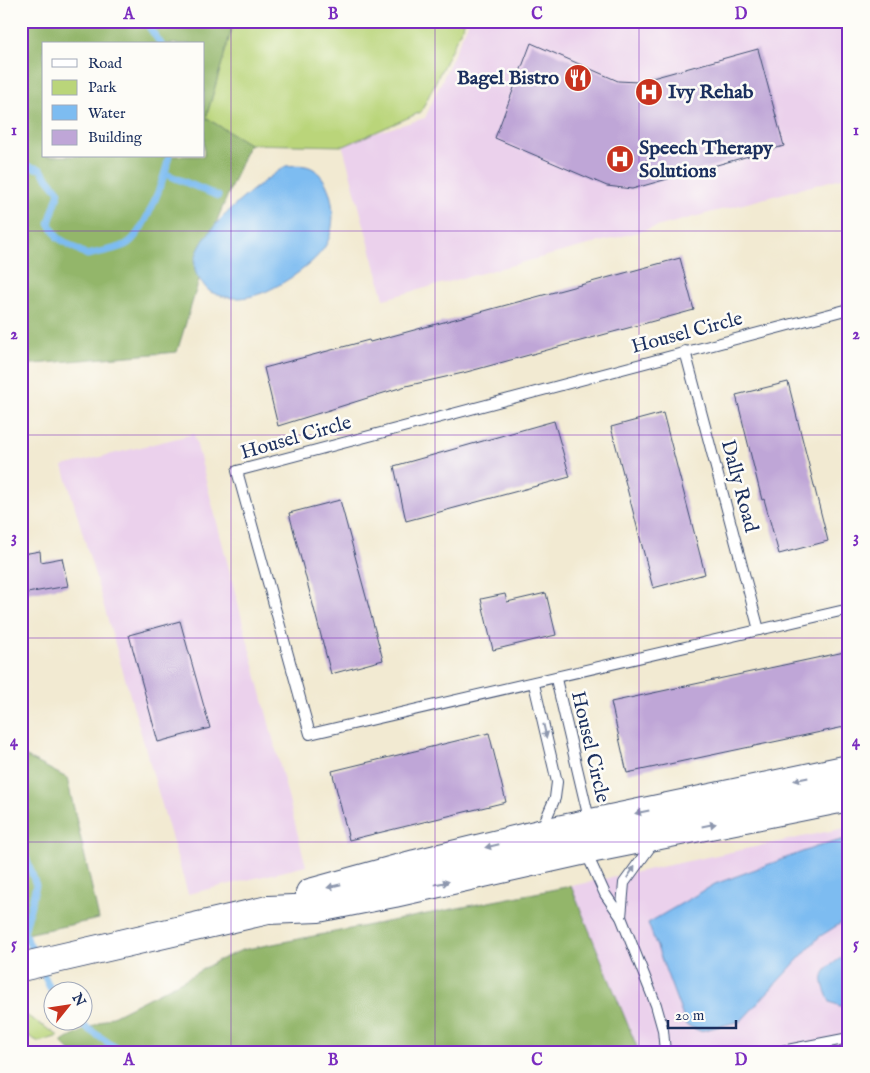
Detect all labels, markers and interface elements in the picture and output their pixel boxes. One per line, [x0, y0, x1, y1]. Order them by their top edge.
text: A [123, 5, 136, 25]
text: B [328, 5, 339, 25]
text: C [531, 5, 543, 25]
text: D [735, 5, 748, 25]
legend [42, 42, 205, 158]
text: Road [88, 54, 123, 73]
restaurant icon: Bagel Bistro [563, 63, 593, 93]
place label: Bagel Bistro [457, 66, 559, 91]
hospital icon: Ivy Rehab [634, 77, 664, 107]
text: Park [88, 78, 118, 97]
place label: Ivy Rehab [668, 80, 754, 105]
text: Water [88, 104, 126, 123]
text: 1 [11, 121, 17, 141]
text: 1 [853, 121, 859, 141]
text: Building [88, 128, 143, 147]
place label: Speech Therapy Solutions [639, 136, 774, 184]
hospital icon: Speech Therapy Solutions [605, 144, 635, 174]
street label: Housel Circle [629, 306, 745, 360]
text: 2 [10, 325, 18, 345]
text: 2 [852, 325, 860, 345]
street label: Housel Circle [238, 410, 354, 466]
street label: Dally Road [715, 437, 763, 535]
text: 3 [11, 528, 17, 548]
text: 3 [853, 528, 859, 548]
street label: Housel Circle [565, 689, 615, 805]
one-way arrow [541, 724, 549, 739]
text: 4 [10, 732, 19, 752]
text: 4 [852, 732, 861, 752]
one-way arrow [793, 775, 809, 783]
one-way arrow [634, 808, 649, 816]
one-way arrow [701, 820, 717, 828]
one-way arrow [483, 842, 499, 850]
one-way arrow [626, 865, 636, 878]
one-way arrow [434, 879, 450, 887]
one-way arrow [327, 882, 342, 890]
text: 5 [11, 935, 17, 955]
text: 5 [853, 935, 859, 955]
north arrow [42, 980, 92, 1030]
text: N [67, 989, 89, 1010]
scale bar [668, 998, 735, 1030]
text: 20 m [675, 1006, 705, 1025]
text: A [123, 1051, 136, 1071]
text: B [328, 1051, 339, 1071]
text: C [531, 1051, 543, 1071]
text: D [735, 1051, 748, 1071]

